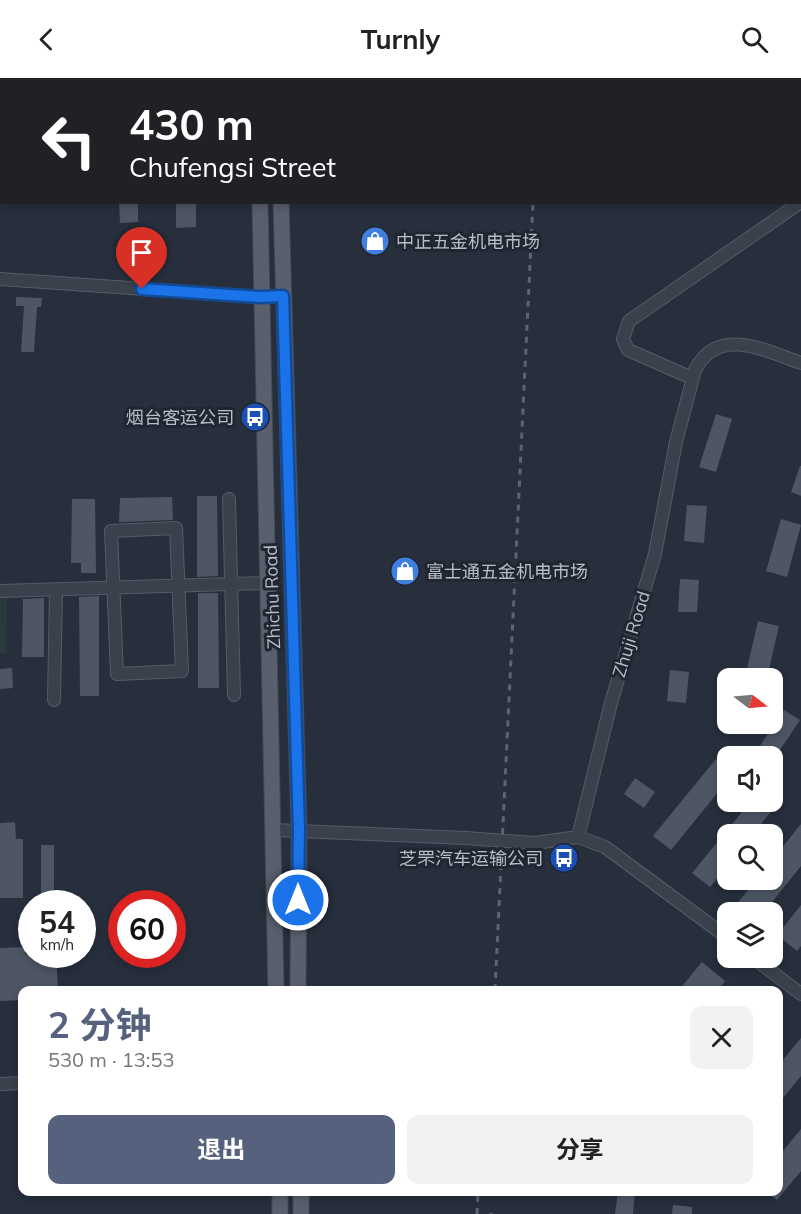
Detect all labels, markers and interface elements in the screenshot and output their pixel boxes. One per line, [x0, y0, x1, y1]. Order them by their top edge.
text: Turnly [361, 22, 440, 56]
icon: back [30, 23, 63, 56]
icon: search [738, 23, 771, 56]
text: 430 m [129, 98, 254, 151]
icon: left [30, 102, 108, 180]
text: Chufengsi Street [129, 150, 336, 184]
shop icon: 中正五金机电市场 [359, 225, 391, 257]
pin [116, 227, 167, 289]
place label: 中正五金机电市场 [396, 230, 540, 253]
icon: arrive [125, 236, 158, 269]
bus stop icon: 烟台客运公司 [239, 401, 271, 433]
place label: 烟台客运公司 [126, 406, 234, 429]
street label: Zhichu Road [259, 545, 285, 649]
shop icon: 富士通五金机电市场 [389, 555, 421, 587]
place label: 富士通五金机电市场 [426, 560, 588, 583]
street label: Zhuji Road [607, 588, 655, 680]
north arrow [717, 668, 783, 734]
map controls [717, 668, 783, 968]
button: sound [717, 746, 783, 812]
button: search [717, 824, 783, 890]
bus stop icon: 芝罘汽车运输公司 [548, 842, 580, 874]
place label: 芝罘汽车运输公司 [399, 847, 543, 870]
position arrow [266, 868, 330, 932]
speed limit sign: 60 [108, 890, 186, 968]
button: layers [717, 902, 783, 968]
text: 54 [39, 903, 75, 941]
text: km/h [40, 935, 74, 954]
text: 2 分钟 [48, 1002, 151, 1047]
button: close [690, 1006, 753, 1069]
text: 530 m · 13:53 [48, 1047, 174, 1072]
button: 退出 [48, 1115, 395, 1184]
button: 分享 [407, 1115, 753, 1184]

